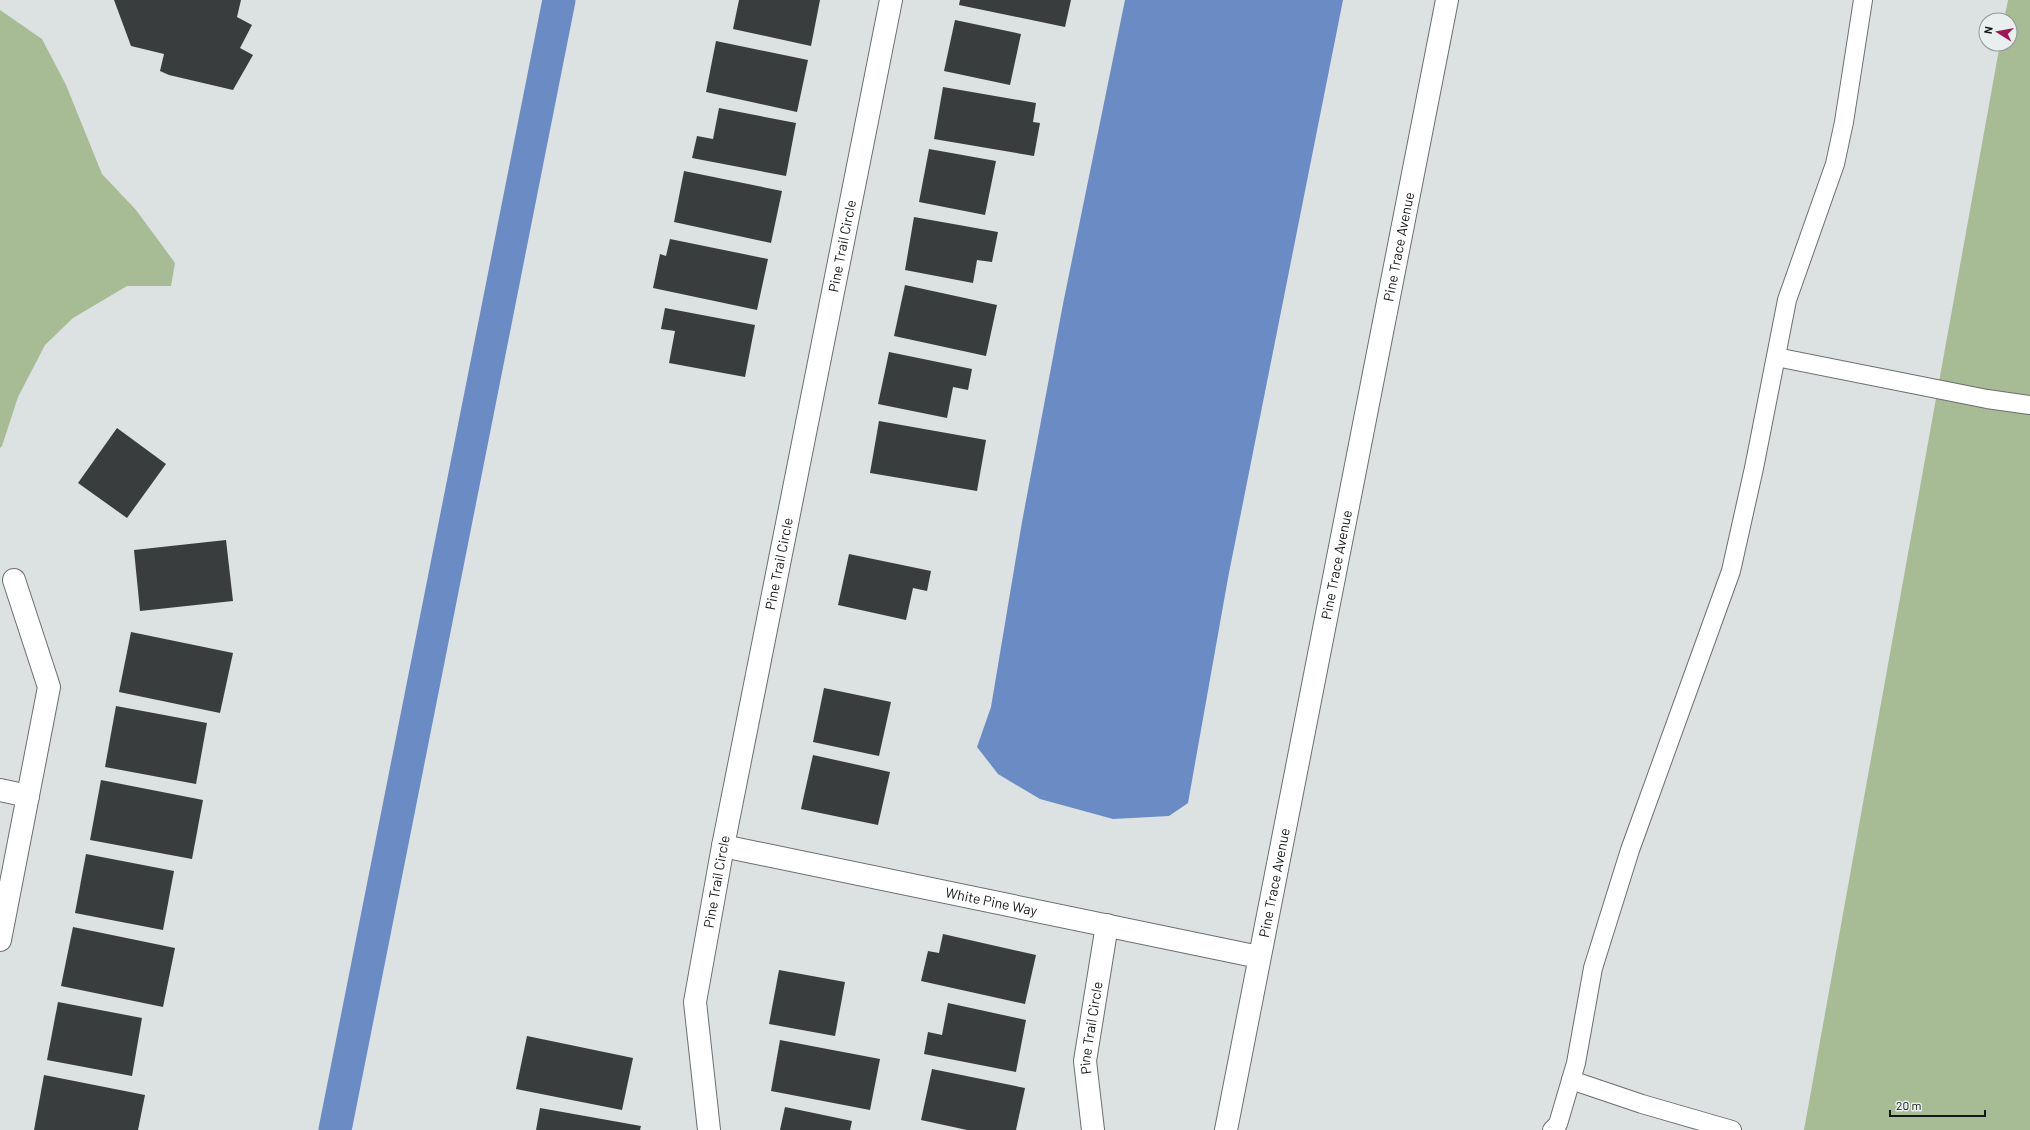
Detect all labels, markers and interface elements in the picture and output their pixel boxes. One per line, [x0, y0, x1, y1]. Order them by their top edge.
north arrow [1978, 12, 2018, 52]
text: N [1981, 25, 1995, 35]
street label: Pine Trace Avenue [1379, 190, 1417, 303]
street label: Pine Trail Circle [824, 198, 859, 294]
street label: Pine Trace Avenue [1317, 508, 1355, 621]
street label: Pine Trail Circle [761, 516, 796, 611]
street label: Pine Trace Avenue [1255, 826, 1293, 939]
street label: Pine Trail Circle [699, 834, 733, 929]
street label: White Pine Way [944, 883, 1039, 919]
street label: Pine Trail Circle [1076, 980, 1106, 1075]
scale bar [1890, 1092, 1985, 1118]
text: 20 m [1896, 1098, 1922, 1112]

